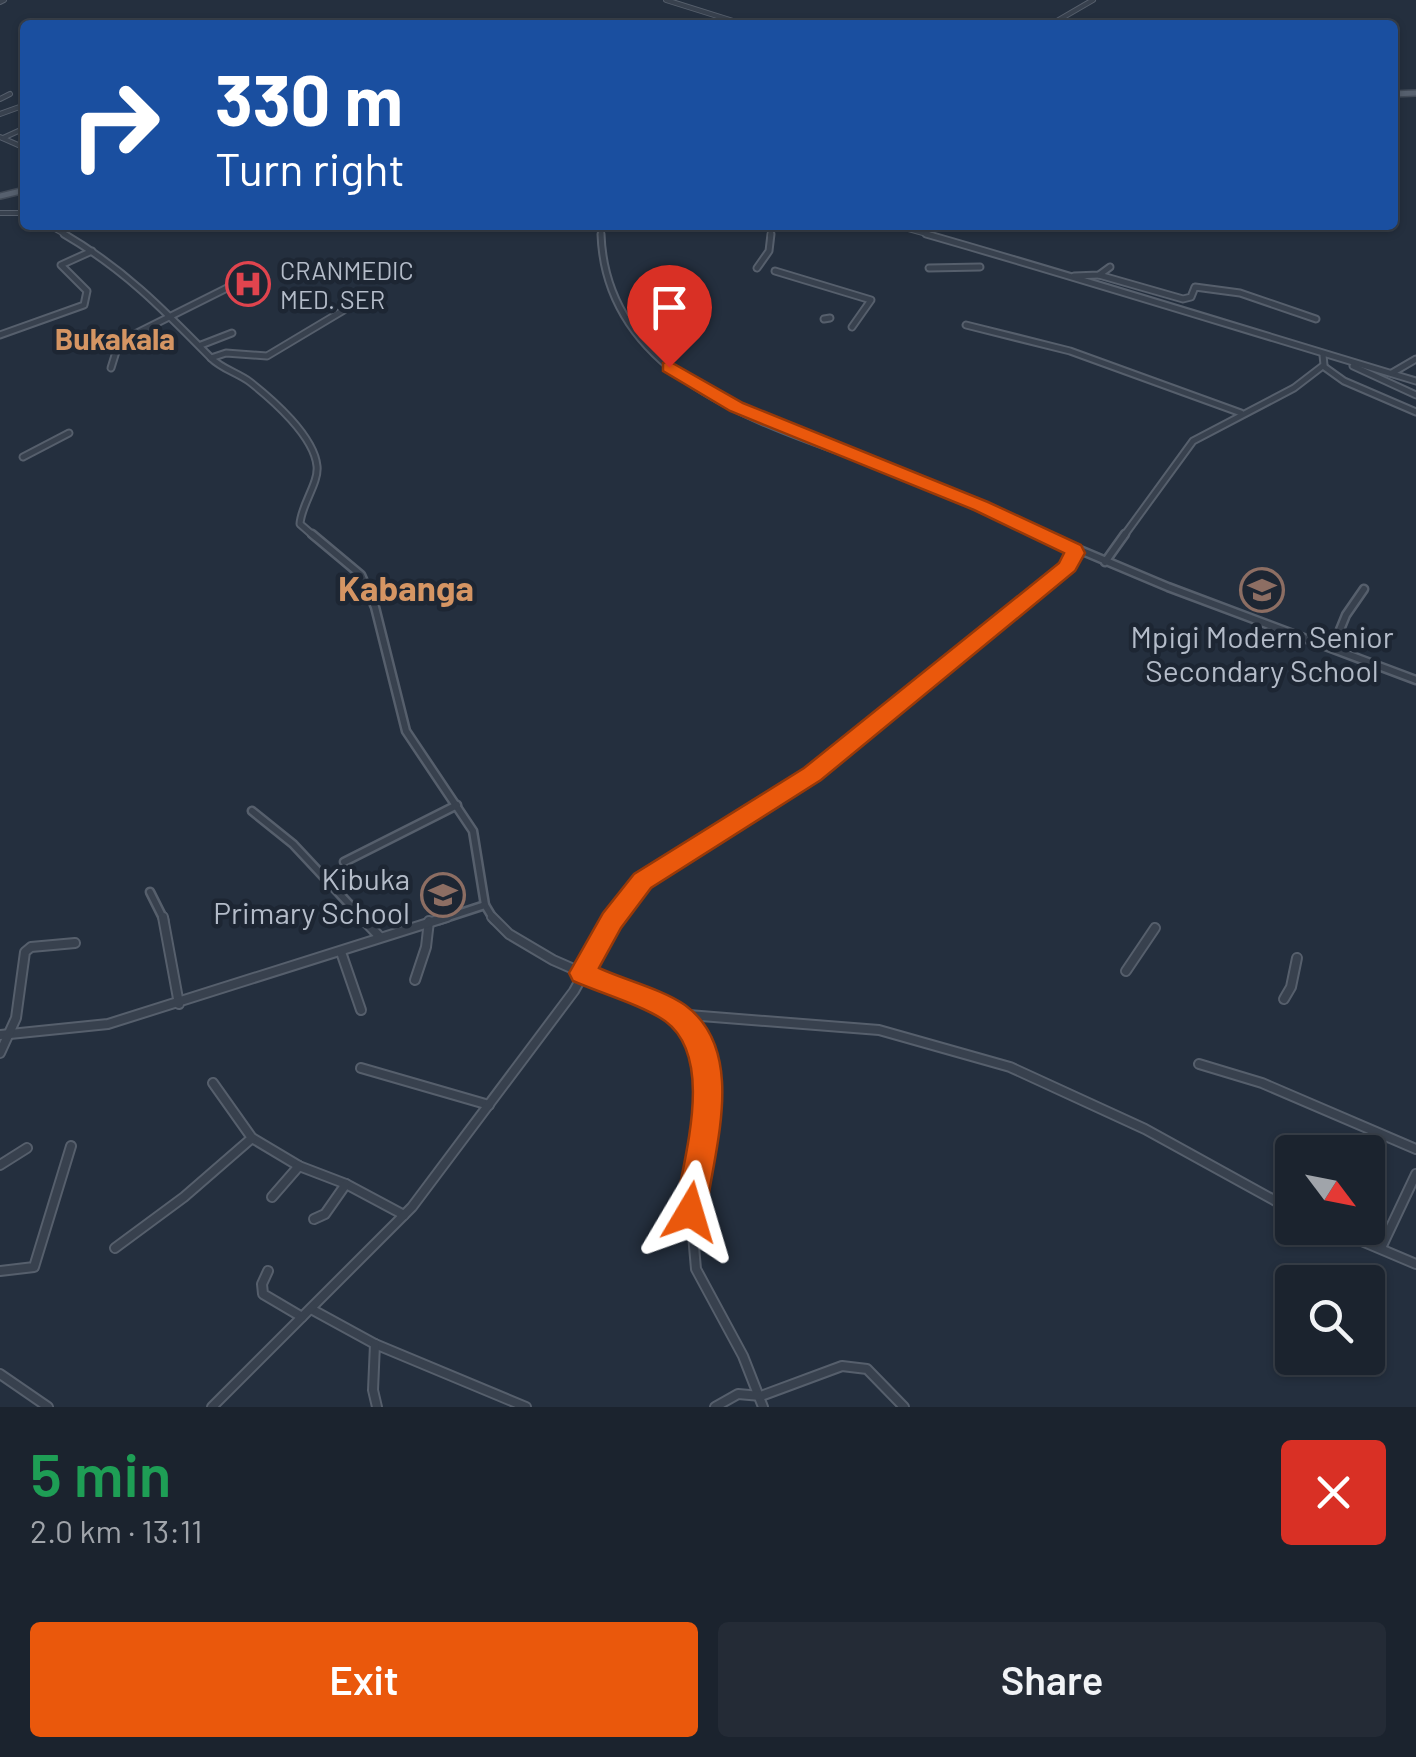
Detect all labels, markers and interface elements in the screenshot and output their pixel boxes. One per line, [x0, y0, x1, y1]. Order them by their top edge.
text: 330 m [215, 56, 403, 140]
icon: right [50, 60, 180, 190]
text: Turn right [215, 141, 405, 195]
place label: CRANMEDIC MED. SER [280, 255, 414, 314]
hospital icon: CRANMEDIC MED. SER [225, 261, 271, 307]
pin [627, 265, 712, 368]
icon: arrive [642, 280, 697, 335]
district label: Bukakala [55, 320, 175, 356]
district label: Kabanga [338, 566, 474, 608]
school or university icon: Mpigi Modern Senior Secondary School [1239, 567, 1285, 613]
place label: Mpigi Modern Senior Secondary School [1130, 618, 1394, 688]
place label: Kibuka Primary School [213, 860, 410, 930]
school or university icon: Kibuka Primary School [420, 872, 466, 918]
north arrow [1275, 1135, 1385, 1245]
map controls [1275, 1135, 1385, 1375]
position arrow [638, 1160, 742, 1264]
button: search [1275, 1265, 1385, 1375]
text: 5 min [30, 1437, 171, 1509]
button: close [1281, 1440, 1386, 1545]
text: 2.0 km · 13:11 [30, 1511, 202, 1549]
button: Exit [30, 1622, 698, 1737]
button: Share [718, 1622, 1386, 1737]

